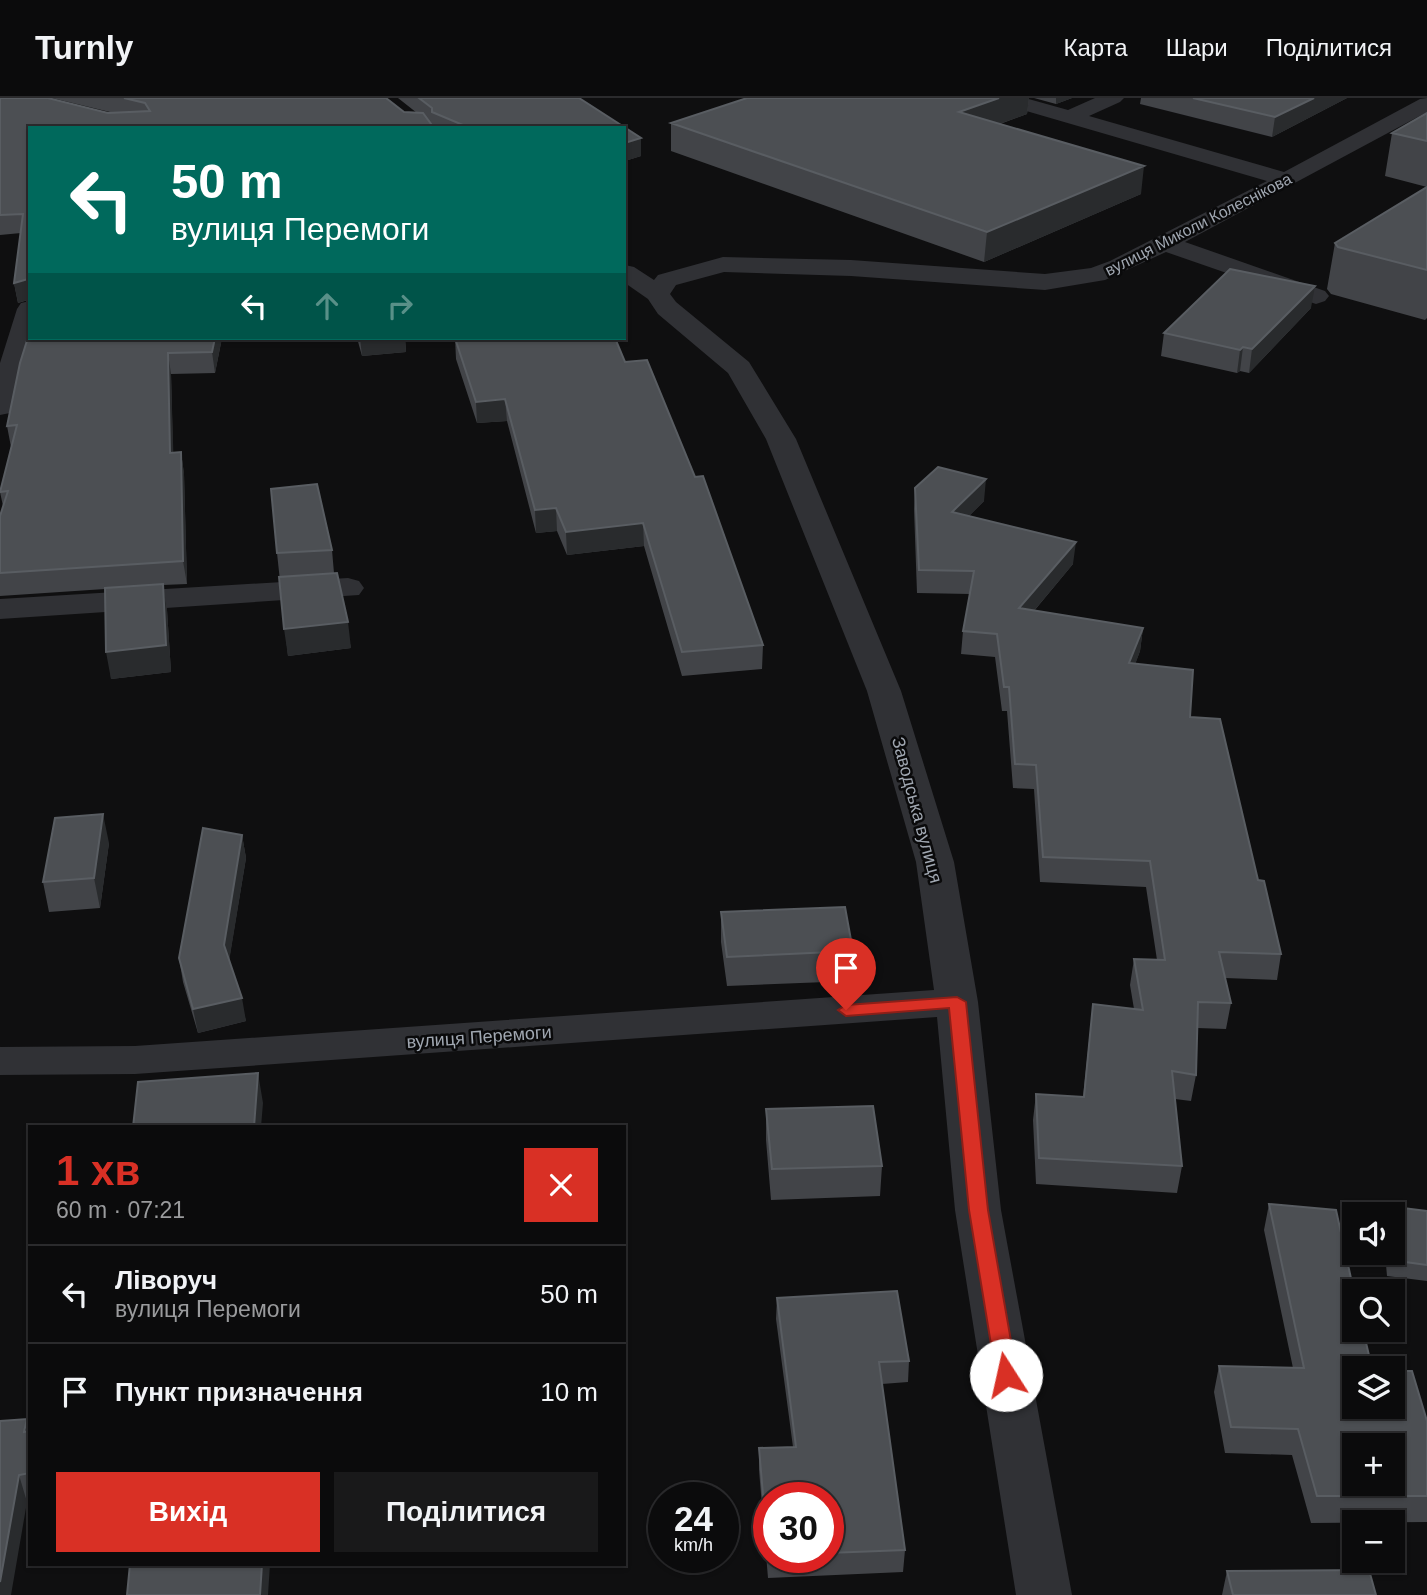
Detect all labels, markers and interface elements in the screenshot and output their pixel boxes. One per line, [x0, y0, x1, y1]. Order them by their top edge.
text: Turnly [35, 29, 133, 66]
text: Карта [1063, 34, 1128, 61]
text: Шари [1166, 34, 1228, 61]
text: Поділитися [1266, 34, 1392, 61]
icon: left [56, 154, 147, 245]
text: 50 m [171, 154, 283, 208]
street label: вулиця Миколи Колеснікова [1102, 170, 1294, 279]
text: вулиця Перемоги [171, 211, 429, 247]
icon: left [235, 287, 273, 325]
icon: ahead [308, 287, 346, 325]
icon: right [381, 287, 419, 325]
street label: Заводська вулиця [888, 735, 946, 885]
pin [816, 938, 876, 1010]
icon: arrive [827, 949, 865, 987]
street label: вулиця Перемоги [406, 1022, 552, 1052]
text: 1 хв [56, 1147, 140, 1194]
button: close [524, 1148, 598, 1222]
text: 60 m · 07:21 [56, 1197, 185, 1223]
map controls [1342, 1202, 1405, 1573]
button: sound [1342, 1202, 1405, 1265]
text: Ліворуч [115, 1265, 217, 1295]
icon: left [56, 1275, 94, 1313]
text: 50 m [540, 1279, 598, 1309]
button: search [1342, 1279, 1405, 1342]
text: вулиця Перемоги [115, 1296, 301, 1322]
position arrow [969, 1338, 1043, 1412]
button: layers [1342, 1356, 1405, 1419]
icon: arrive [56, 1373, 94, 1411]
text: Пункт призначення [115, 1377, 363, 1407]
text: 10 m [540, 1377, 598, 1407]
button: + [1342, 1433, 1405, 1496]
button: Вихід [56, 1472, 320, 1552]
button: Поділитися [334, 1472, 598, 1552]
speed limit sign: 30 [753, 1482, 844, 1573]
text: 24 [674, 1499, 713, 1538]
button: − [1342, 1510, 1405, 1573]
text: km/h [674, 1535, 713, 1555]

